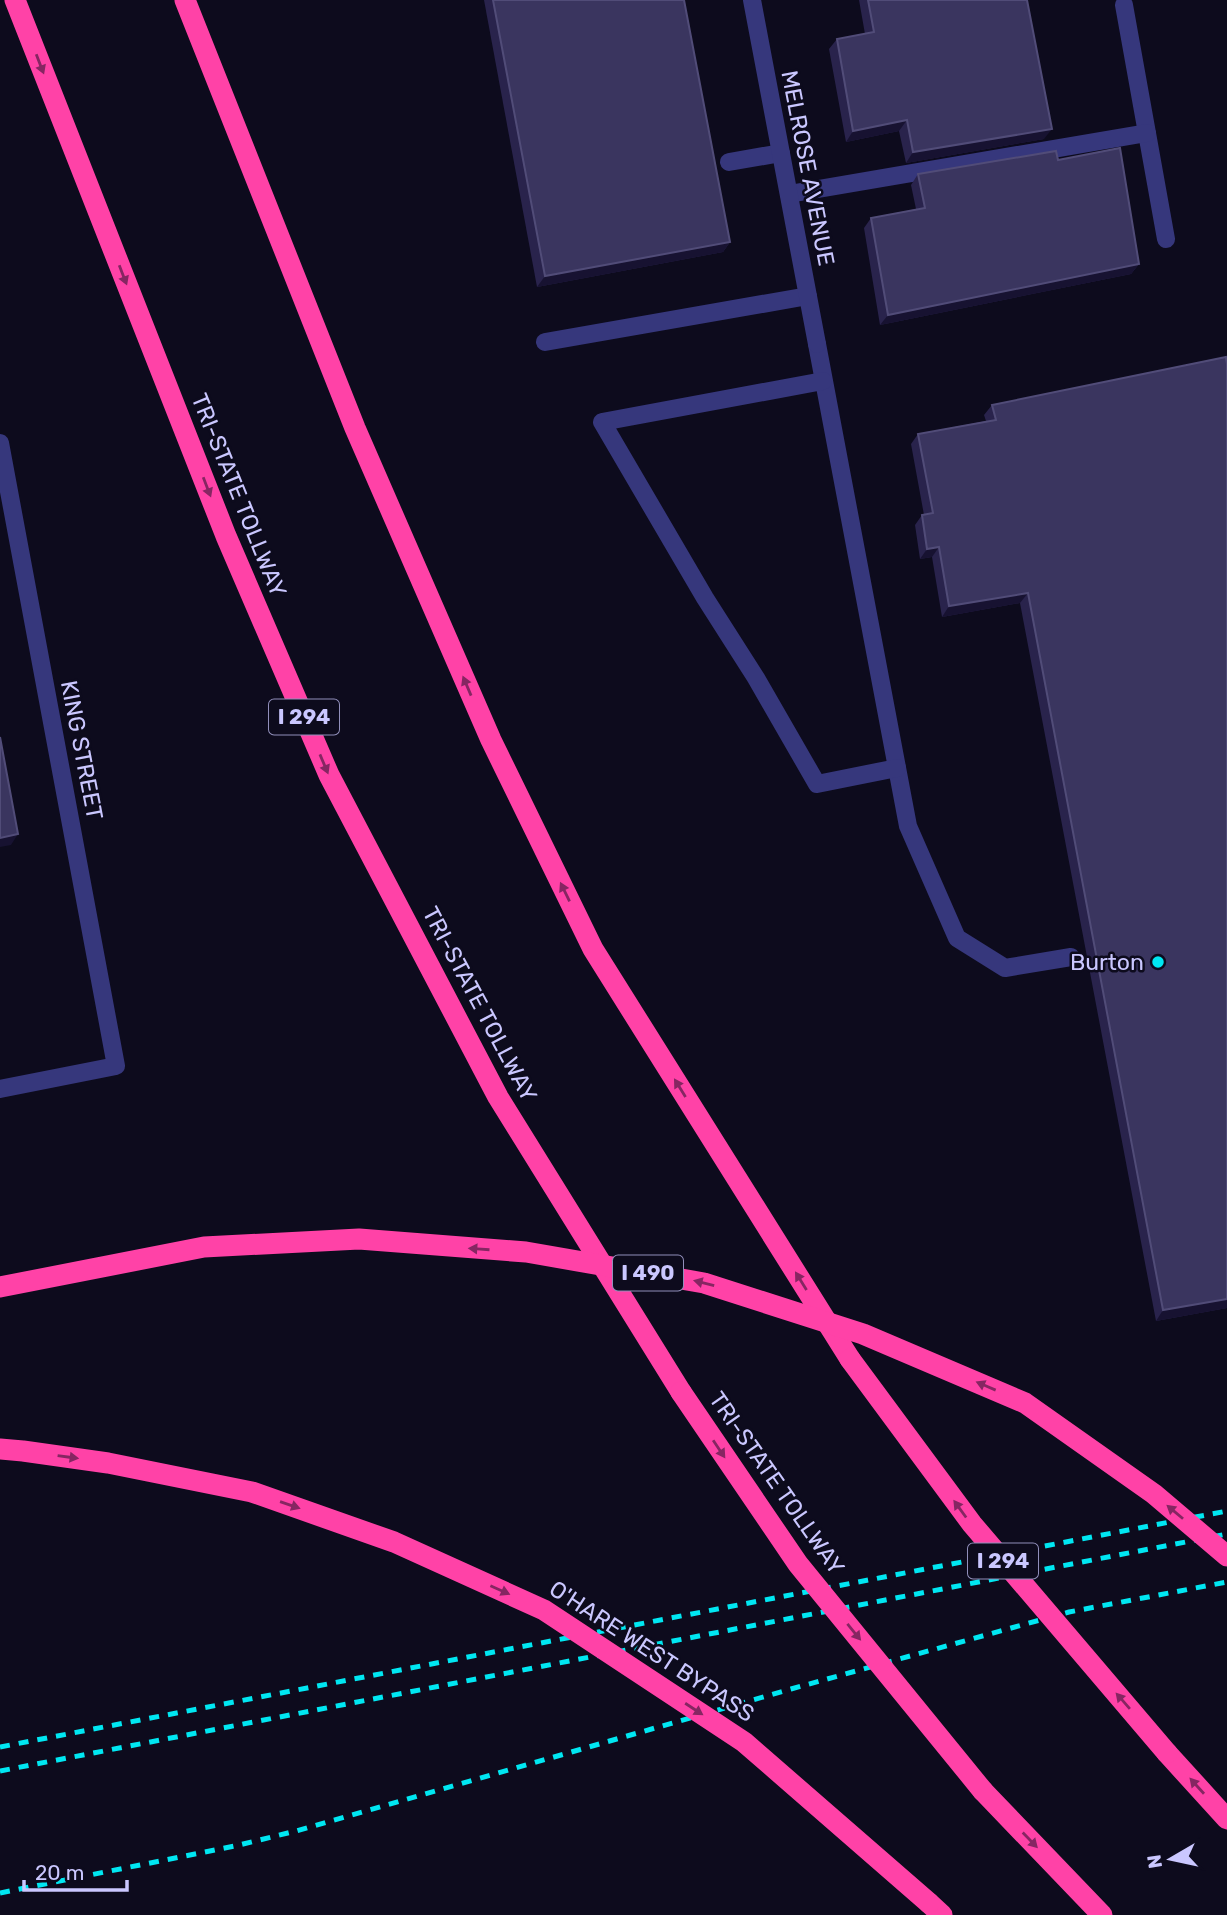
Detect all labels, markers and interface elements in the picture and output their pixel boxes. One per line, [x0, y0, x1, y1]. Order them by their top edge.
one-way arrow [34, 53, 45, 74]
street label: MELROSE AVENUE [775, 68, 841, 268]
one-way arrow [118, 265, 129, 286]
street label: TRI-STATE TOLLWAY [185, 389, 293, 601]
one-way arrow [201, 476, 212, 497]
one-way arrow [462, 676, 473, 697]
street label: KING STREET [55, 678, 109, 822]
road number: I 294 [269, 700, 339, 734]
one-way arrow [318, 754, 330, 774]
one-way arrow [560, 882, 571, 902]
street label: TRI-STATE TOLLWAY [417, 902, 543, 1106]
place label: Burton [1070, 948, 1144, 976]
marker: Burton [1150, 954, 1166, 970]
one-way arrow [674, 1078, 687, 1098]
one-way arrow [468, 1243, 490, 1254]
road number: I 490 [613, 1256, 683, 1290]
one-way arrow [794, 1271, 807, 1290]
one-way arrow [693, 1278, 715, 1289]
one-way arrow [975, 1381, 996, 1392]
street label: TRI-STATE TOLLWAY [703, 1386, 851, 1580]
one-way arrow [712, 1439, 725, 1458]
one-way arrow [57, 1452, 79, 1463]
one-way arrow [279, 1500, 300, 1511]
one-way arrow [953, 1500, 967, 1518]
one-way arrow [1166, 1505, 1183, 1520]
road number: I 294 [968, 1544, 1038, 1578]
street label: O'HARE WEST BYPASS [544, 1574, 760, 1728]
one-way arrow [490, 1585, 511, 1596]
one-way arrow [846, 1622, 861, 1640]
one-way arrow [1115, 1692, 1131, 1710]
one-way arrow [685, 1702, 703, 1716]
one-way arrow [1189, 1777, 1205, 1795]
north arrow [1136, 1824, 1206, 1894]
one-way arrow [1022, 1831, 1038, 1848]
scale bar [24, 1848, 128, 1892]
text: N [1142, 1853, 1167, 1870]
text: 20 m [35, 1860, 84, 1885]

